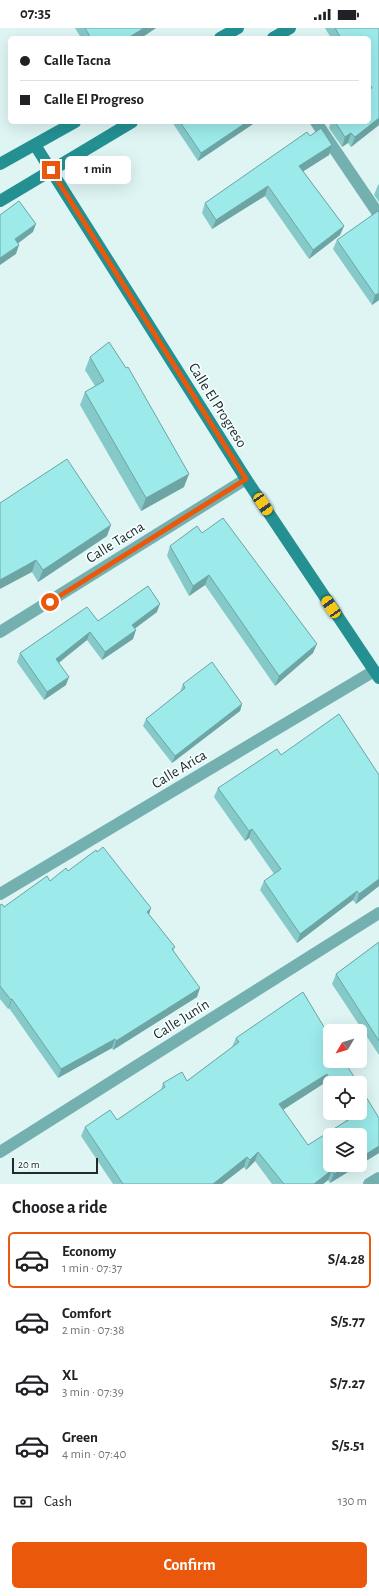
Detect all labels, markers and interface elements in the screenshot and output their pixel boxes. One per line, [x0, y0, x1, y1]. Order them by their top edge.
text: 07:35 [20, 6, 51, 21]
text: Calle Tacna [44, 53, 111, 68]
text: Calle El Progreso [44, 92, 144, 107]
callout: 1 min [65, 156, 131, 184]
route end [42, 161, 60, 179]
text: 1 min [84, 163, 112, 176]
street label: Calle El Progreso [186, 360, 250, 450]
car [251, 491, 275, 517]
street label: Calle Tacna [84, 519, 147, 566]
route start [41, 593, 59, 611]
car [319, 594, 343, 620]
street label: Calle Arica [149, 747, 209, 792]
street label: Calle Junín [151, 996, 212, 1042]
north arrow [323, 1024, 367, 1068]
map controls [323, 1024, 367, 1172]
button: locate [323, 1076, 367, 1120]
button: layers [323, 1128, 367, 1172]
scale bar [12, 1156, 98, 1175]
text: 20 m [18, 1159, 39, 1170]
text: Choose a ride [12, 1199, 107, 1217]
icon: car [14, 1242, 50, 1278]
text: Economy [62, 1244, 116, 1259]
text: S/4.28 [328, 1252, 365, 1267]
text: 1 min · 07:37 [62, 1262, 122, 1275]
icon: car [14, 1304, 50, 1340]
text: Comfort [62, 1306, 111, 1321]
text: S/5.77 [330, 1314, 365, 1329]
text: 2 min · 07:38 [62, 1324, 124, 1337]
icon: car [14, 1366, 50, 1402]
text: XL [62, 1368, 78, 1383]
text: S/7.27 [330, 1376, 365, 1391]
text: 3 min · 07:39 [62, 1386, 124, 1399]
icon: car [14, 1428, 50, 1464]
text: Green [62, 1430, 98, 1445]
text: S/5.51 [331, 1438, 365, 1453]
text: 4 min · 07:40 [62, 1448, 126, 1461]
icon: cash [12, 1491, 34, 1513]
text: Cash [44, 1494, 72, 1509]
text: 130 m [338, 1495, 367, 1508]
button: Confirm [12, 1542, 367, 1588]

